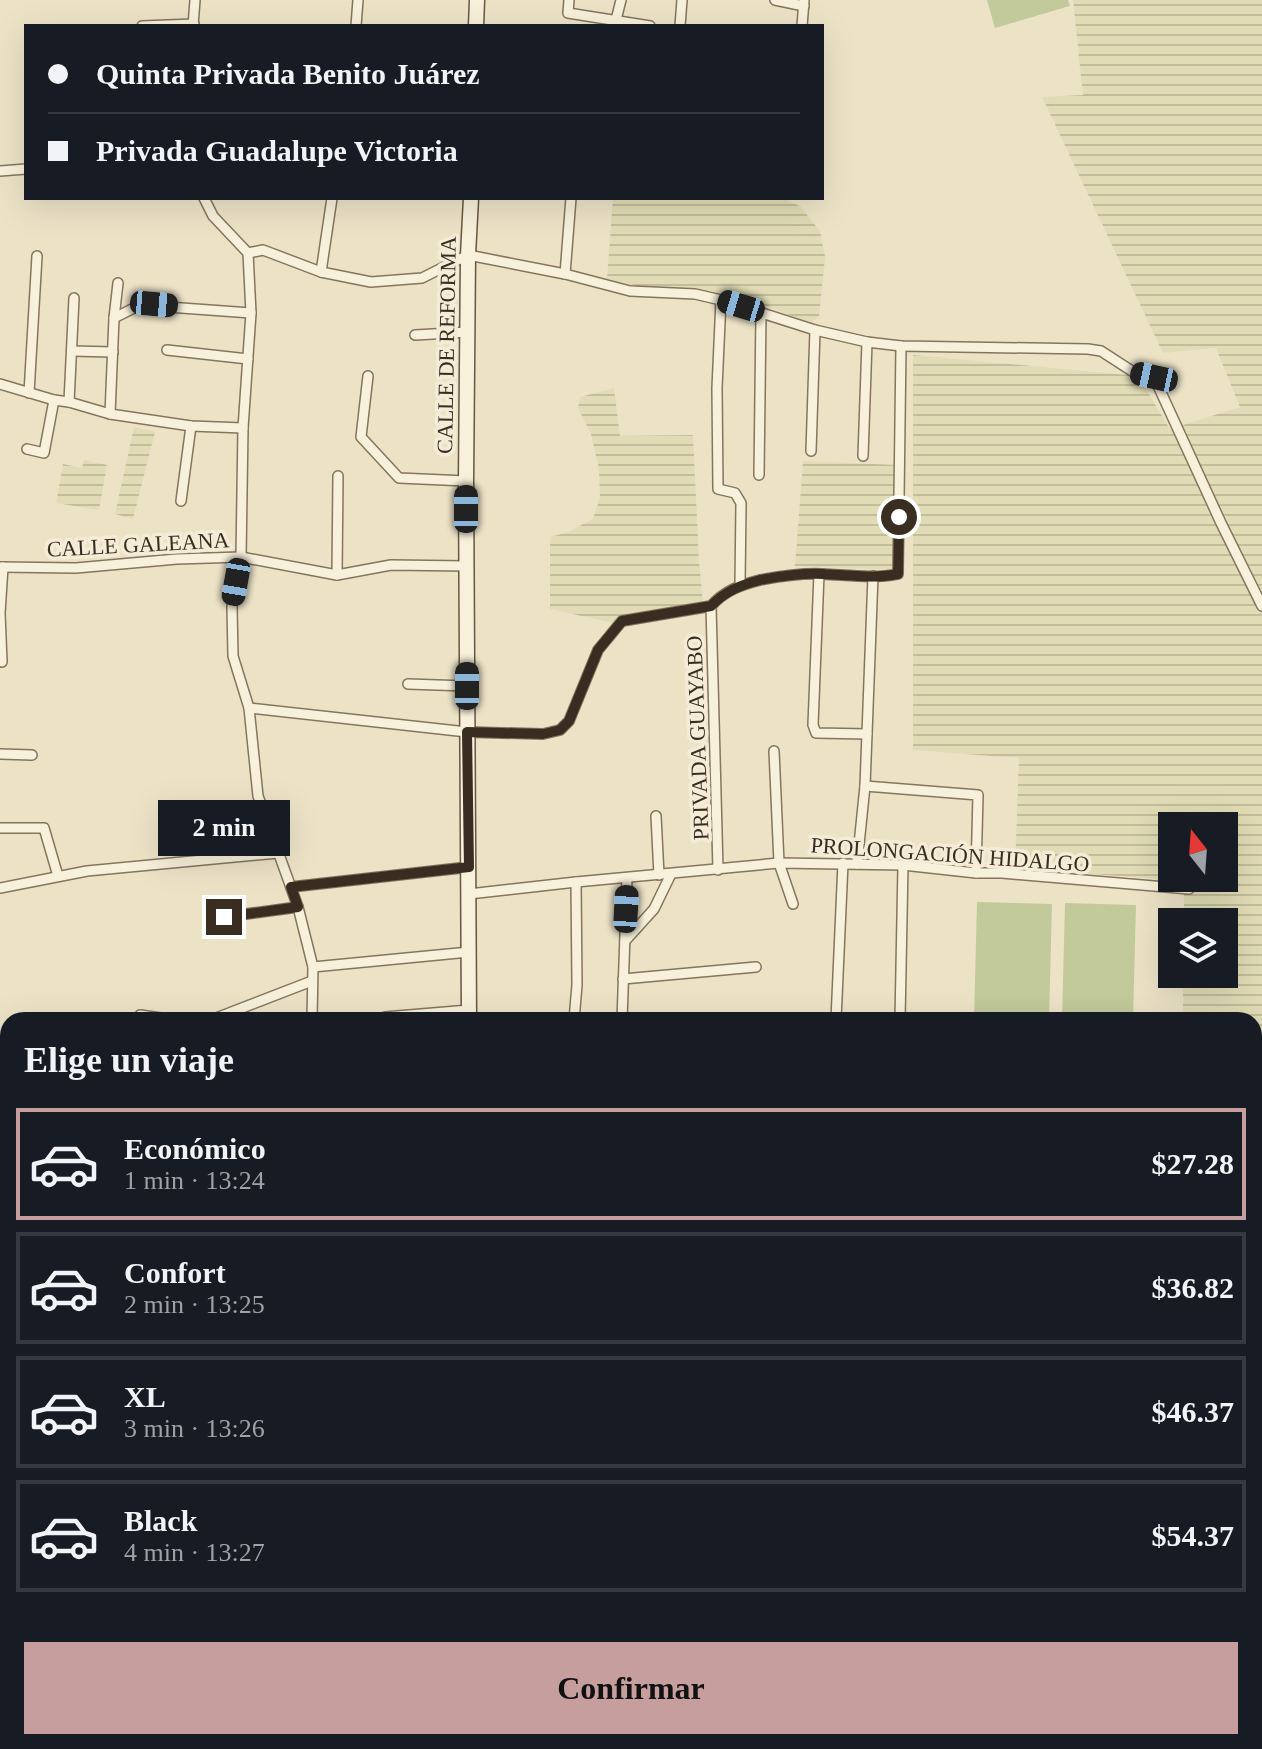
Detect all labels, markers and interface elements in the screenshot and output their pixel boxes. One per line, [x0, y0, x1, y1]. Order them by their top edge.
text: Quinta Privada Benito Juárez [96, 57, 480, 90]
text: Privada Guadalupe Victoria [96, 134, 458, 167]
street label: CALLE DE REFORMA [432, 236, 461, 454]
car [715, 288, 767, 324]
car [129, 290, 179, 318]
car [1128, 360, 1180, 394]
car [454, 485, 478, 533]
route start [881, 499, 917, 535]
street label: CALLE GALEANA [46, 527, 230, 562]
car [220, 556, 252, 608]
street label: PRIVADA GUAYABO [681, 635, 714, 841]
car [455, 662, 479, 710]
callout: 2 min [158, 801, 290, 857]
north arrow [1158, 812, 1238, 892]
map controls [1158, 812, 1238, 988]
text: 2 min [193, 813, 255, 842]
street label: PROLONGACIÓN HIDALGO [810, 832, 1090, 877]
car [613, 884, 639, 934]
route end [206, 899, 242, 935]
button: layers [1158, 908, 1238, 988]
text: Elige un viaje [24, 1040, 234, 1080]
icon: car [28, 1128, 100, 1200]
text: Económico [124, 1132, 266, 1165]
text: $27.28 [1152, 1147, 1234, 1180]
text: 1 min · 13:24 [124, 1166, 265, 1195]
icon: car [28, 1252, 100, 1324]
text: Confort [124, 1256, 226, 1289]
text: $36.82 [1152, 1271, 1234, 1304]
text: 2 min · 13:25 [124, 1290, 265, 1319]
icon: car [28, 1376, 100, 1448]
text: XL [124, 1380, 166, 1413]
text: $46.37 [1152, 1395, 1234, 1428]
text: 3 min · 13:26 [124, 1414, 265, 1443]
icon: car [28, 1500, 100, 1572]
text: Black [124, 1504, 197, 1537]
text: $54.37 [1152, 1519, 1234, 1552]
text: 4 min · 13:27 [124, 1538, 265, 1567]
button: Confirmar [24, 1642, 1238, 1734]

